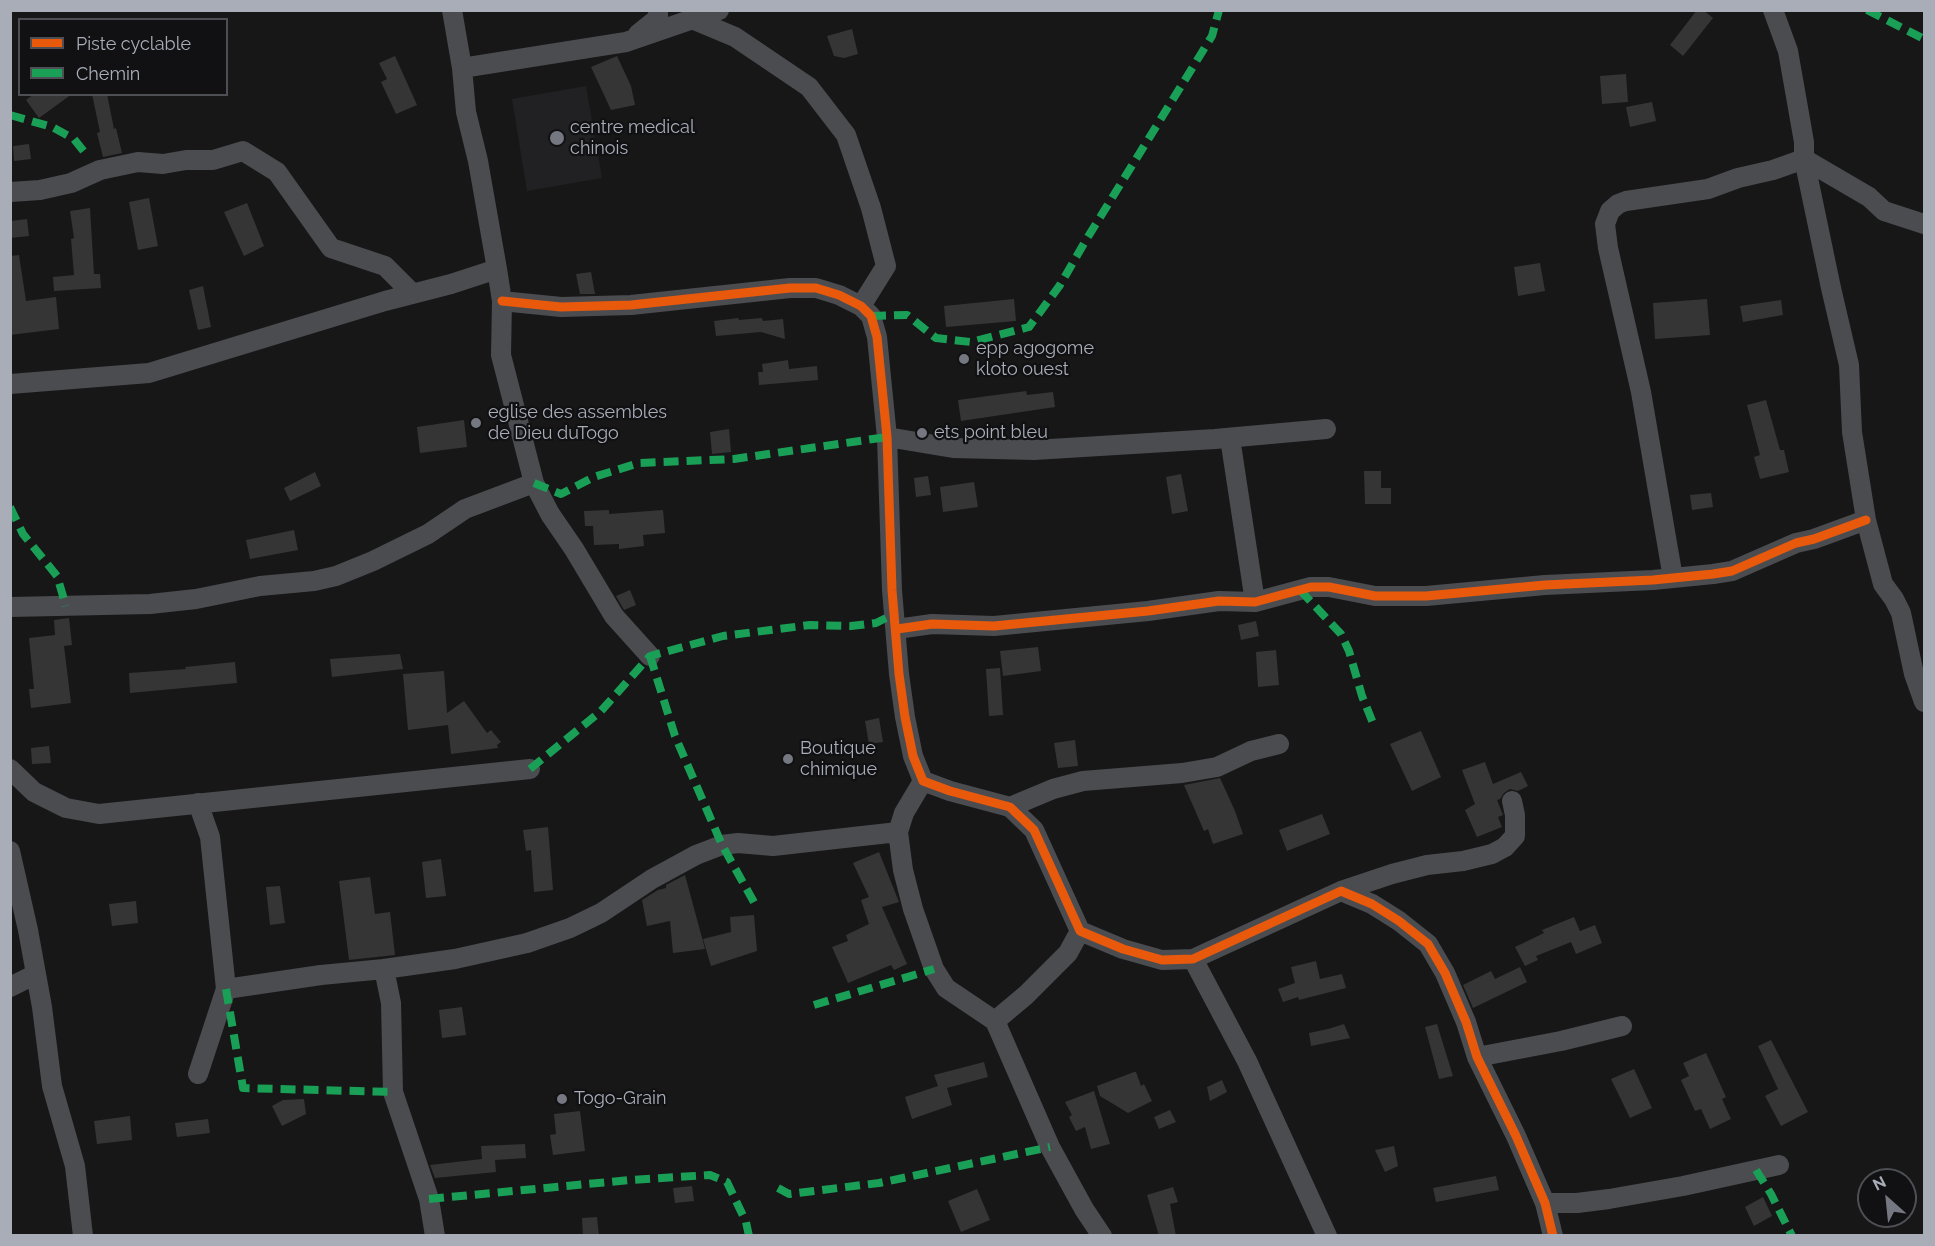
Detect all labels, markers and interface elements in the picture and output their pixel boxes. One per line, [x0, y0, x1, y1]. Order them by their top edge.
legend [18, 18, 228, 96]
text: Piste cyclable [76, 33, 191, 54]
text: Chemin [76, 63, 140, 84]
place label: centre medical chinois [570, 117, 695, 160]
marker: centre medical chinois [548, 129, 566, 147]
place label: epp agogome kloto ouest [976, 338, 1094, 380]
marker: epp agogome kloto ouest [957, 352, 971, 366]
place label: eglise des assembles de Dieu duTogo [488, 402, 667, 444]
marker: eglise des assembles de Dieu duTogo [469, 416, 483, 430]
place label: ets point bleu [934, 422, 1048, 444]
marker: ets point bleu [915, 426, 929, 440]
place label: Boutique chimique [800, 738, 877, 780]
marker: Boutique chimique [781, 752, 795, 766]
place label: Togo-Grain [574, 1088, 667, 1110]
marker: Togo-Grain [555, 1092, 569, 1106]
north arrow [1857, 1168, 1917, 1228]
text: N [1870, 1172, 1889, 1195]

